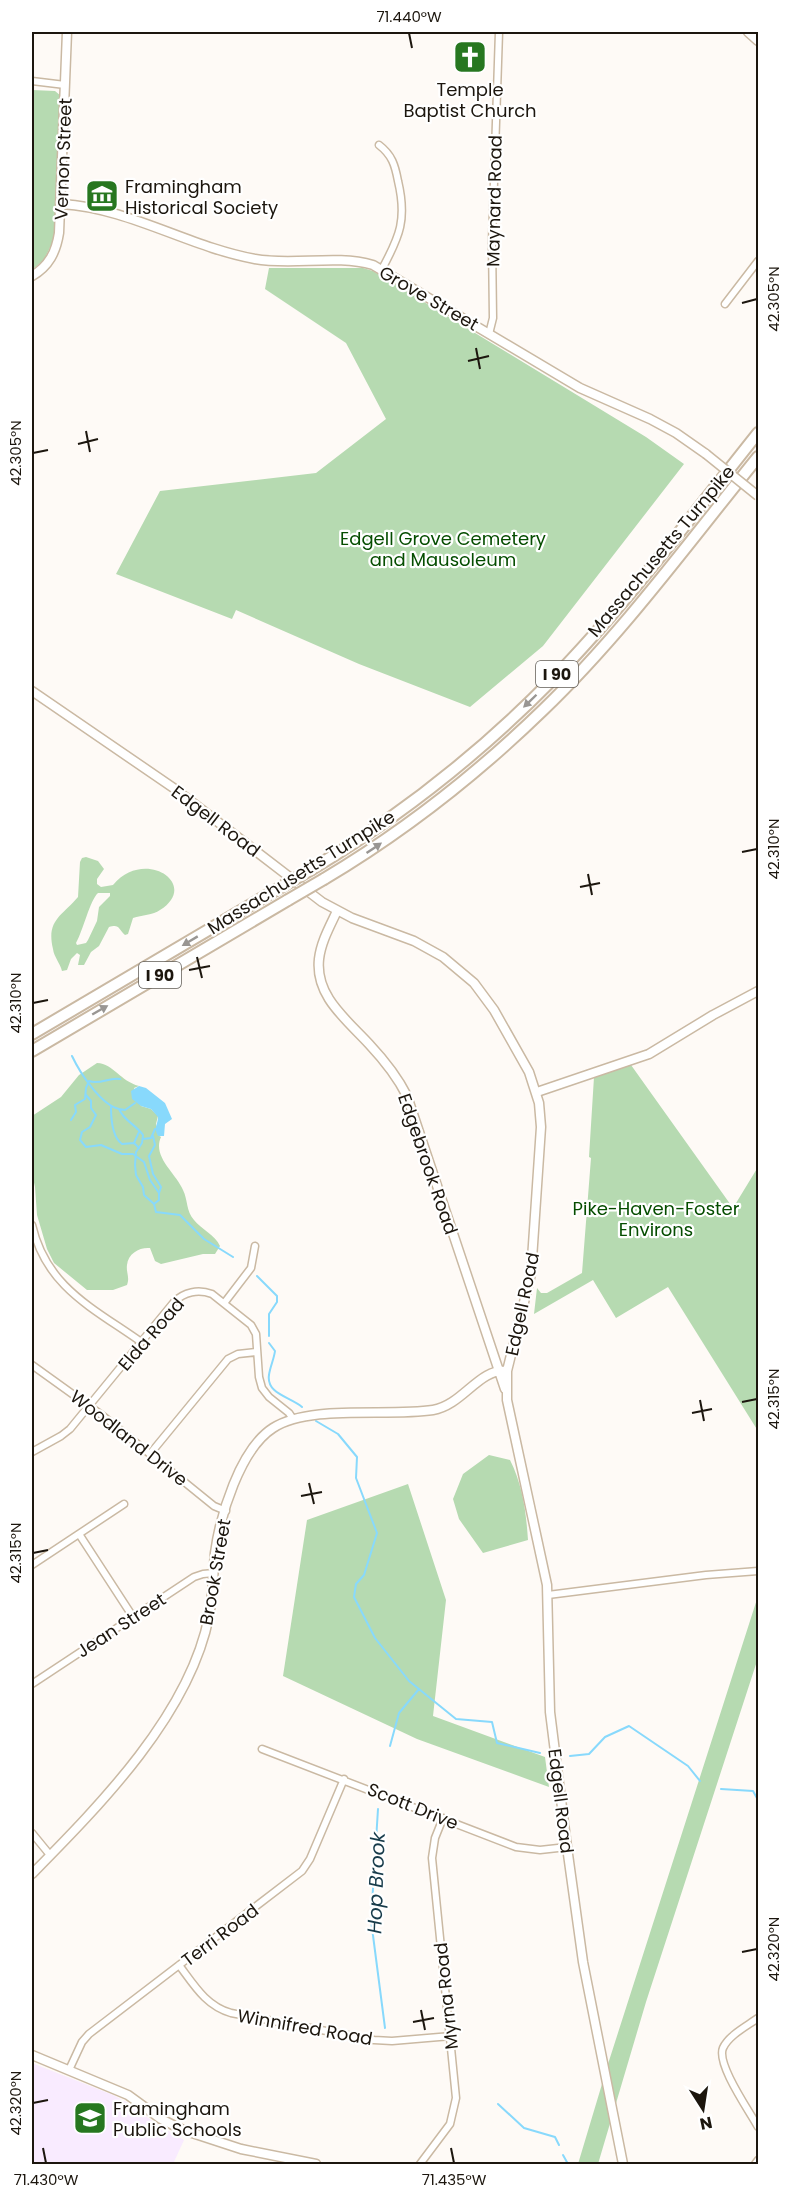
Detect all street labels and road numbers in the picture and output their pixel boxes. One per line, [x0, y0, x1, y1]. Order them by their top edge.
street label: Vernon Street [48, 98, 78, 220]
street label: Maynard Road [480, 135, 508, 267]
street label: Grove Street [375, 259, 483, 337]
street label: Massachusetts Turnpike [582, 460, 740, 642]
road number: I 90 [536, 661, 578, 687]
street label: Edgell Road [166, 779, 266, 863]
street label: Massachusetts Turnpike [202, 804, 400, 940]
road number: I 90 [139, 962, 181, 988]
street label: Edgebrook Road [392, 1090, 464, 1238]
street label: Edgell Road [499, 1250, 545, 1358]
street label: Elda Road [112, 1292, 190, 1376]
street label: Woodland Drive [65, 1384, 193, 1492]
street label: Brook Street [193, 1517, 237, 1627]
street label: Jean Street [71, 1587, 171, 1663]
street label: Edgell Road [542, 1747, 580, 1855]
street label: Scott Drive [364, 1776, 462, 1836]
street label: Terri Road [176, 1898, 264, 1972]
street label: Myrna Road [428, 1941, 464, 2051]
street label: Winnifred Road [235, 2003, 375, 2051]

